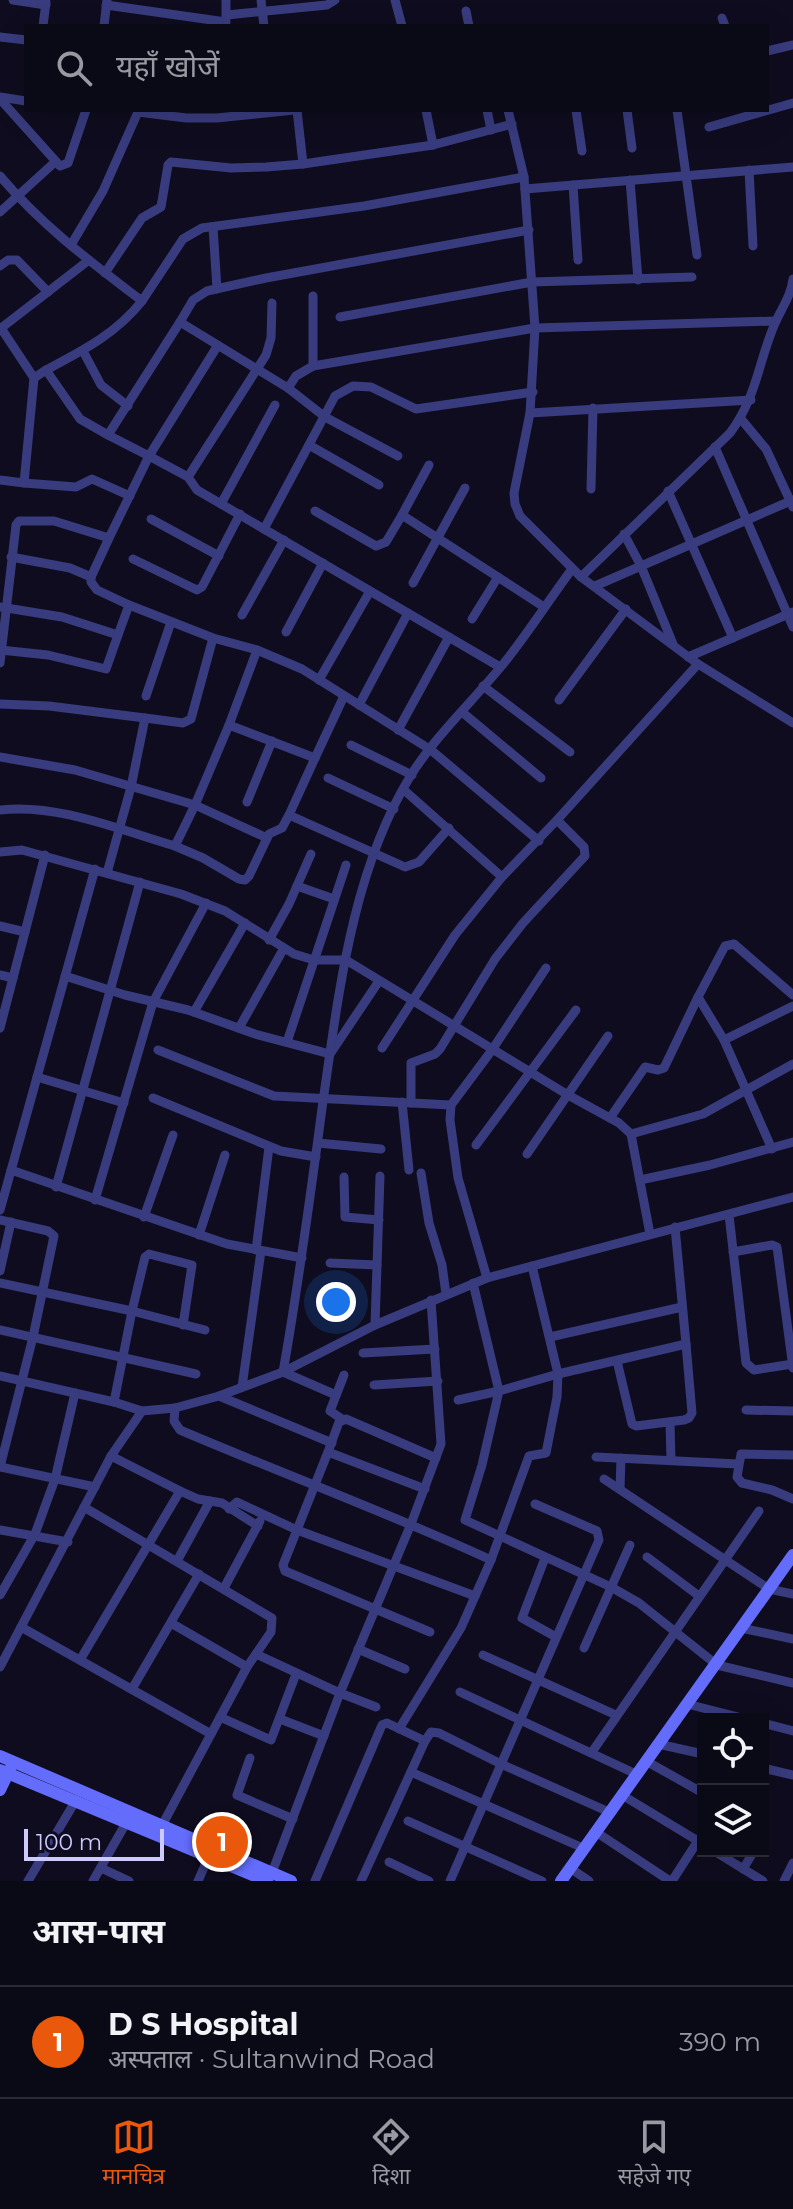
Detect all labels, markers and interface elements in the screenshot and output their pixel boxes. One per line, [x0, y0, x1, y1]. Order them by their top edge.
search box [24, 24, 769, 112]
icon: search [52, 46, 96, 90]
text: यहाँ खोजें [116, 48, 220, 85]
your location [316, 1282, 356, 1322]
map controls [697, 1713, 769, 1857]
button: locate [697, 1713, 769, 1785]
button: layers [697, 1785, 769, 1857]
pin: 1 [196, 1812, 248, 1872]
scale bar [24, 1825, 164, 1861]
text: 100 m [36, 1829, 102, 1856]
text: आस-पास [32, 1910, 165, 1952]
text: D S Hospital [108, 2006, 299, 2043]
text: 1 [53, 2026, 63, 2058]
text: 390 m [679, 2026, 761, 2058]
text: अस्पताल · Sultanwind Road [108, 2043, 435, 2075]
tab: मानचित्र [102, 2115, 165, 2193]
tab: दिशा [369, 2115, 413, 2193]
tab: सहेजे गए [618, 2115, 691, 2193]

